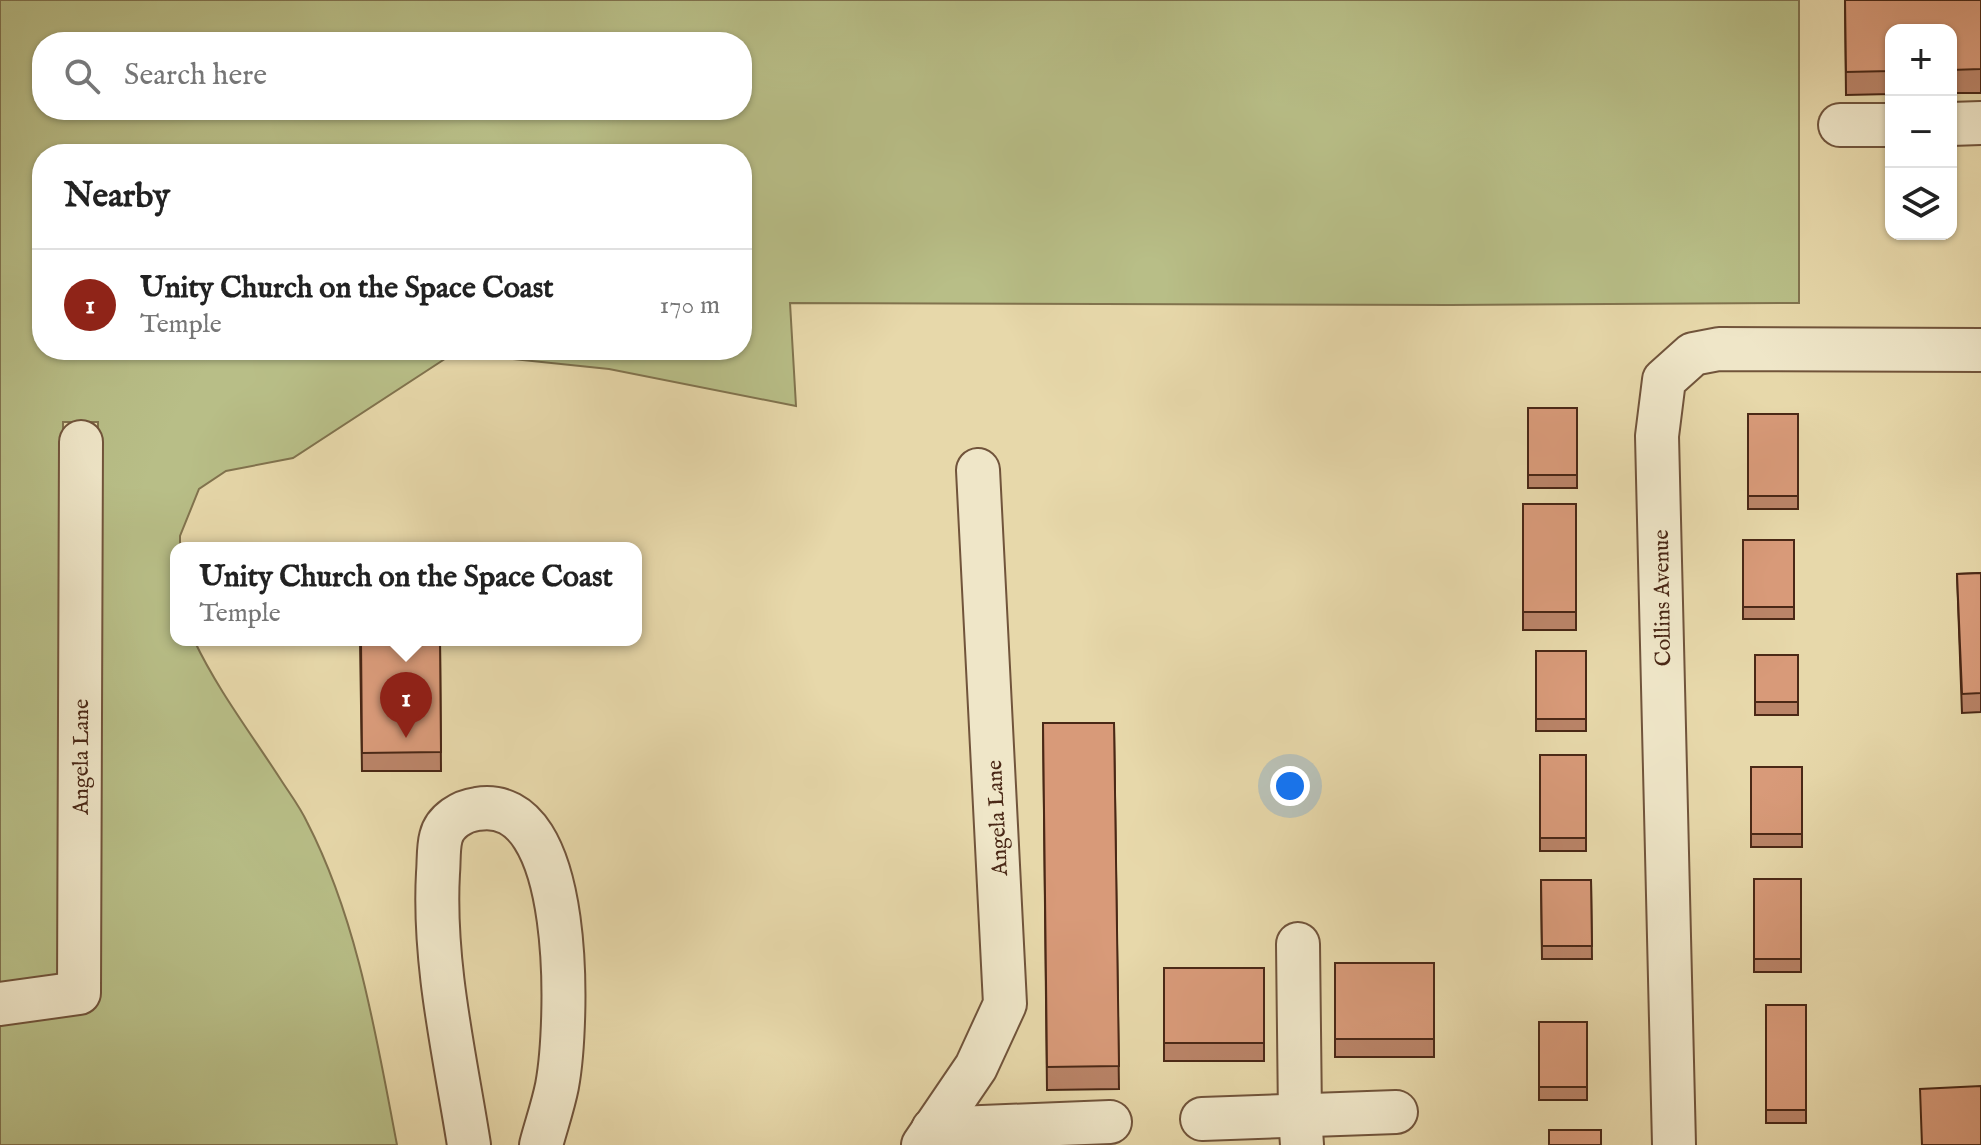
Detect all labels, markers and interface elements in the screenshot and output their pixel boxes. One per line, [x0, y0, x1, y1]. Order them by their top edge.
map controls [1885, 24, 1957, 240]
button: + [1885, 24, 1957, 96]
search box [32, 32, 752, 120]
icon: search [60, 54, 104, 98]
text: Search here [124, 57, 267, 95]
button: − [1885, 96, 1957, 168]
button: layers [1885, 168, 1957, 240]
text: Nearby [64, 175, 170, 218]
text: Unity Church on the Space Coast [140, 270, 554, 308]
text: 1 [85, 289, 95, 322]
text: 170 m [660, 289, 720, 322]
text: Temple [140, 308, 222, 341]
street label: Collins Avenue [1648, 529, 1678, 667]
popup [170, 542, 642, 646]
text: Unity Church on the Space Coast [199, 559, 613, 597]
text: Temple [199, 597, 281, 630]
pin: 1 [380, 672, 432, 738]
street label: Angela Lane [68, 699, 96, 816]
street label: Angela Lane [981, 759, 1015, 878]
your location [1270, 766, 1310, 806]

